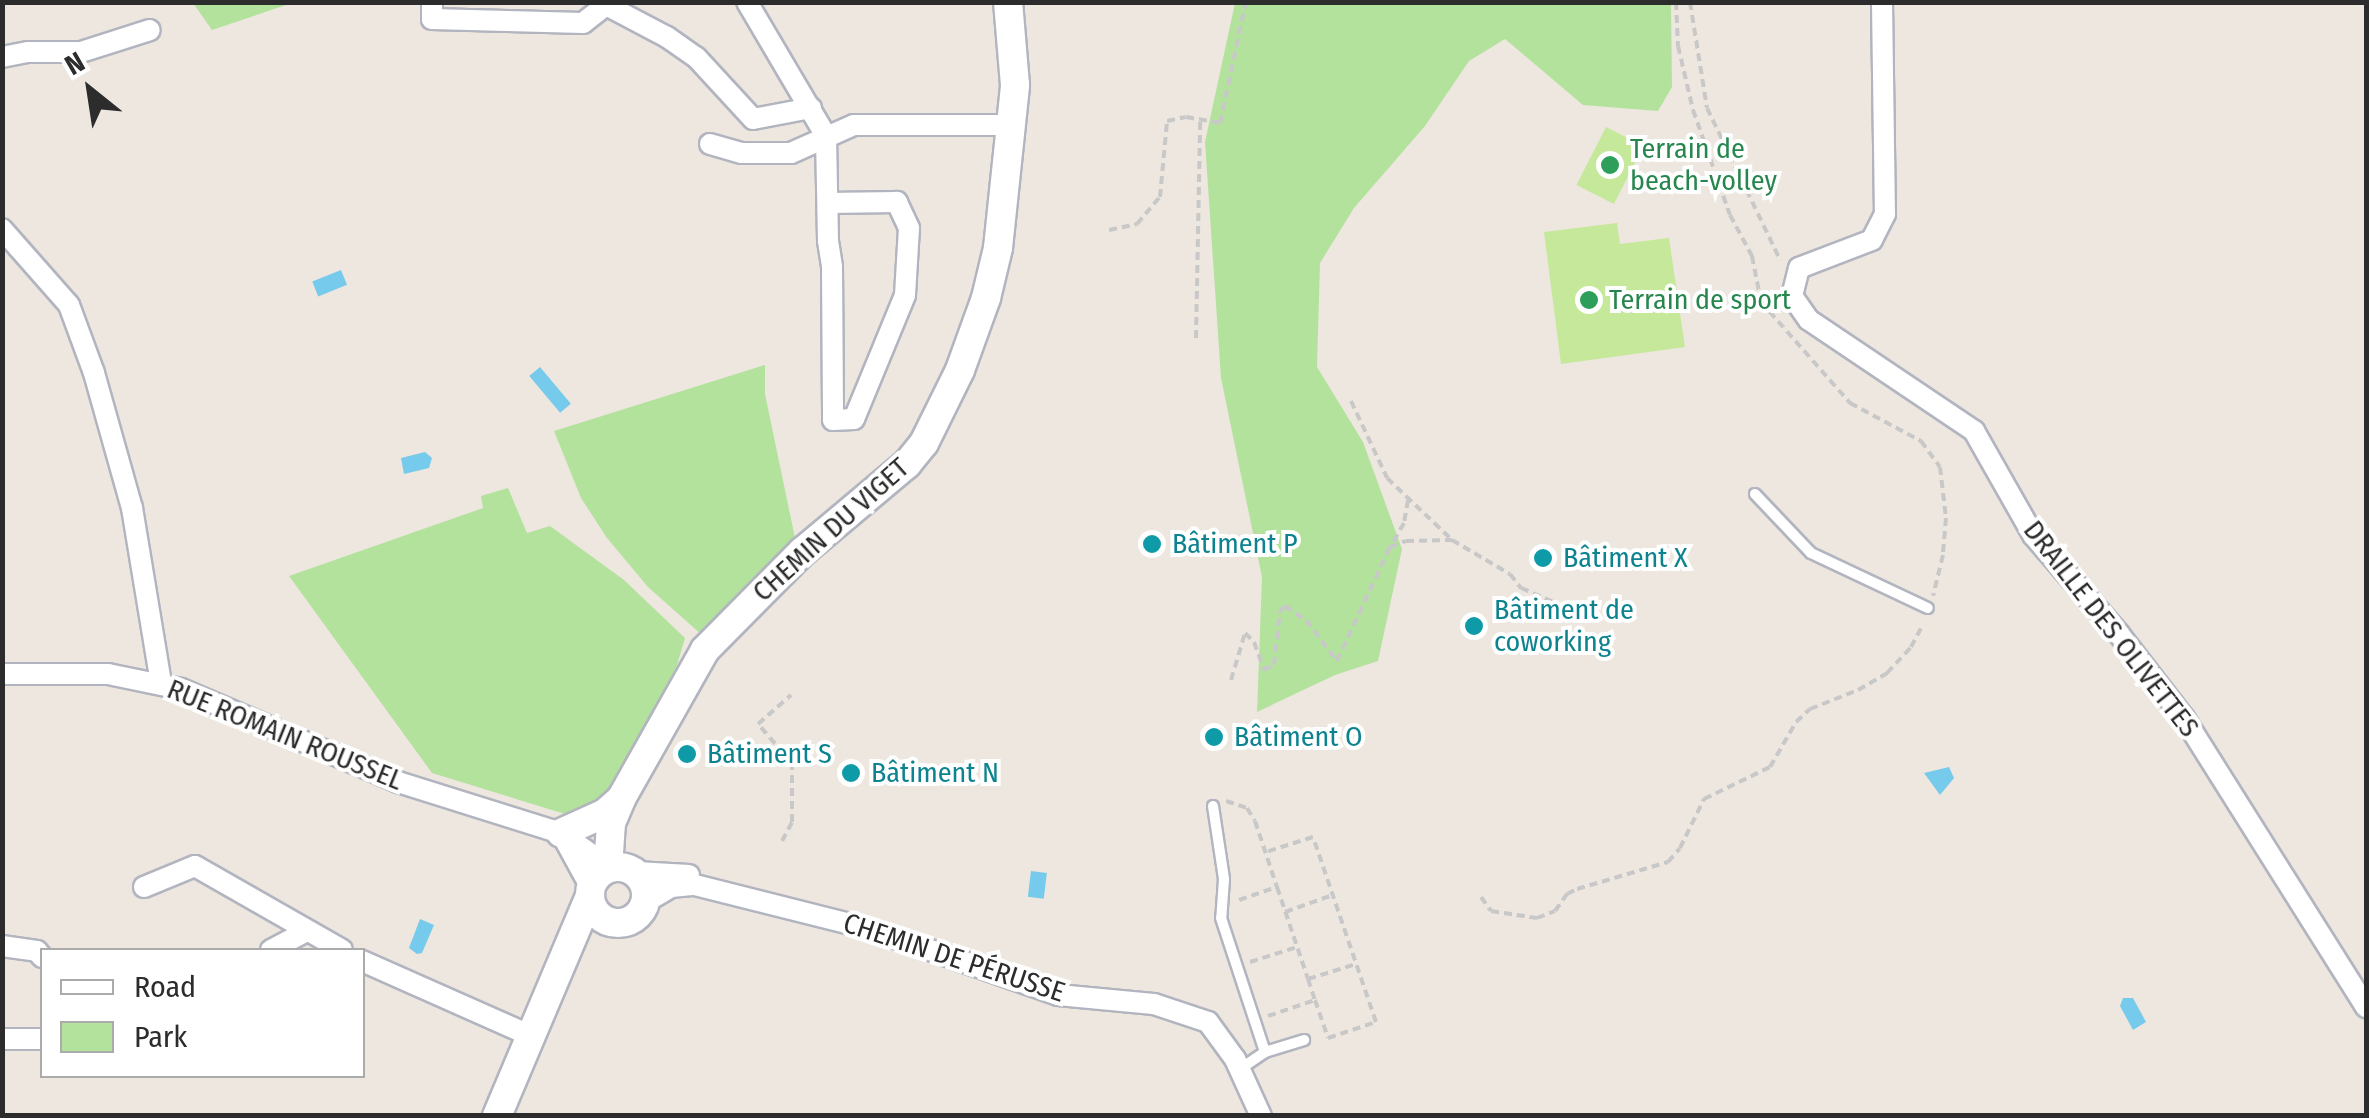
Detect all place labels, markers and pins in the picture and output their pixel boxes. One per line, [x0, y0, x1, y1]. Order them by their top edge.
place label: Terrain de beach-volley [1630, 132, 1777, 198]
marker: Terrain de beach-volley [1599, 154, 1621, 176]
place label: Terrain de sport [1609, 283, 1791, 317]
marker: Terrain de sport [1578, 289, 1600, 311]
place label: Bâtiment P [1172, 527, 1298, 561]
marker: Bâtiment P [1141, 533, 1163, 555]
place label: Bâtiment X [1563, 541, 1688, 575]
marker: Bâtiment X [1532, 547, 1554, 569]
place label: Bâtiment de coworking [1494, 593, 1634, 659]
marker: Bâtiment de coworking [1463, 615, 1485, 637]
place label: Bâtiment O [1234, 720, 1363, 754]
marker: Bâtiment O [1203, 726, 1225, 748]
place label: Bâtiment S [707, 737, 832, 771]
marker: Bâtiment S [676, 743, 698, 765]
place label: Bâtiment N [871, 756, 999, 790]
marker: Bâtiment N [840, 762, 862, 784]

